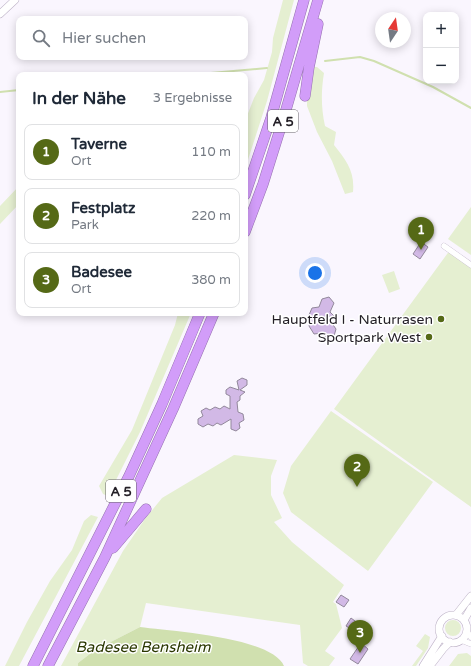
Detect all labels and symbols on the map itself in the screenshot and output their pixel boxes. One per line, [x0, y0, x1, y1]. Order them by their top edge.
north arrow [375, 12, 411, 48]
road number: A 5 [268, 110, 298, 132]
pin: 1 [408, 217, 434, 250]
your location [305, 263, 325, 283]
place label: Hauptfeld I - Naturrasen [272, 311, 433, 328]
marker: Hauptfeld I - Naturrasen [436, 314, 446, 324]
place label: Sportpark West [318, 329, 422, 346]
marker: Sportpark West [424, 332, 434, 342]
pin: 2 [344, 454, 370, 487]
road number: A 5 [106, 480, 136, 502]
pin: 3 [347, 620, 373, 653]
water label: Badesee Bensheim [75, 638, 212, 656]

